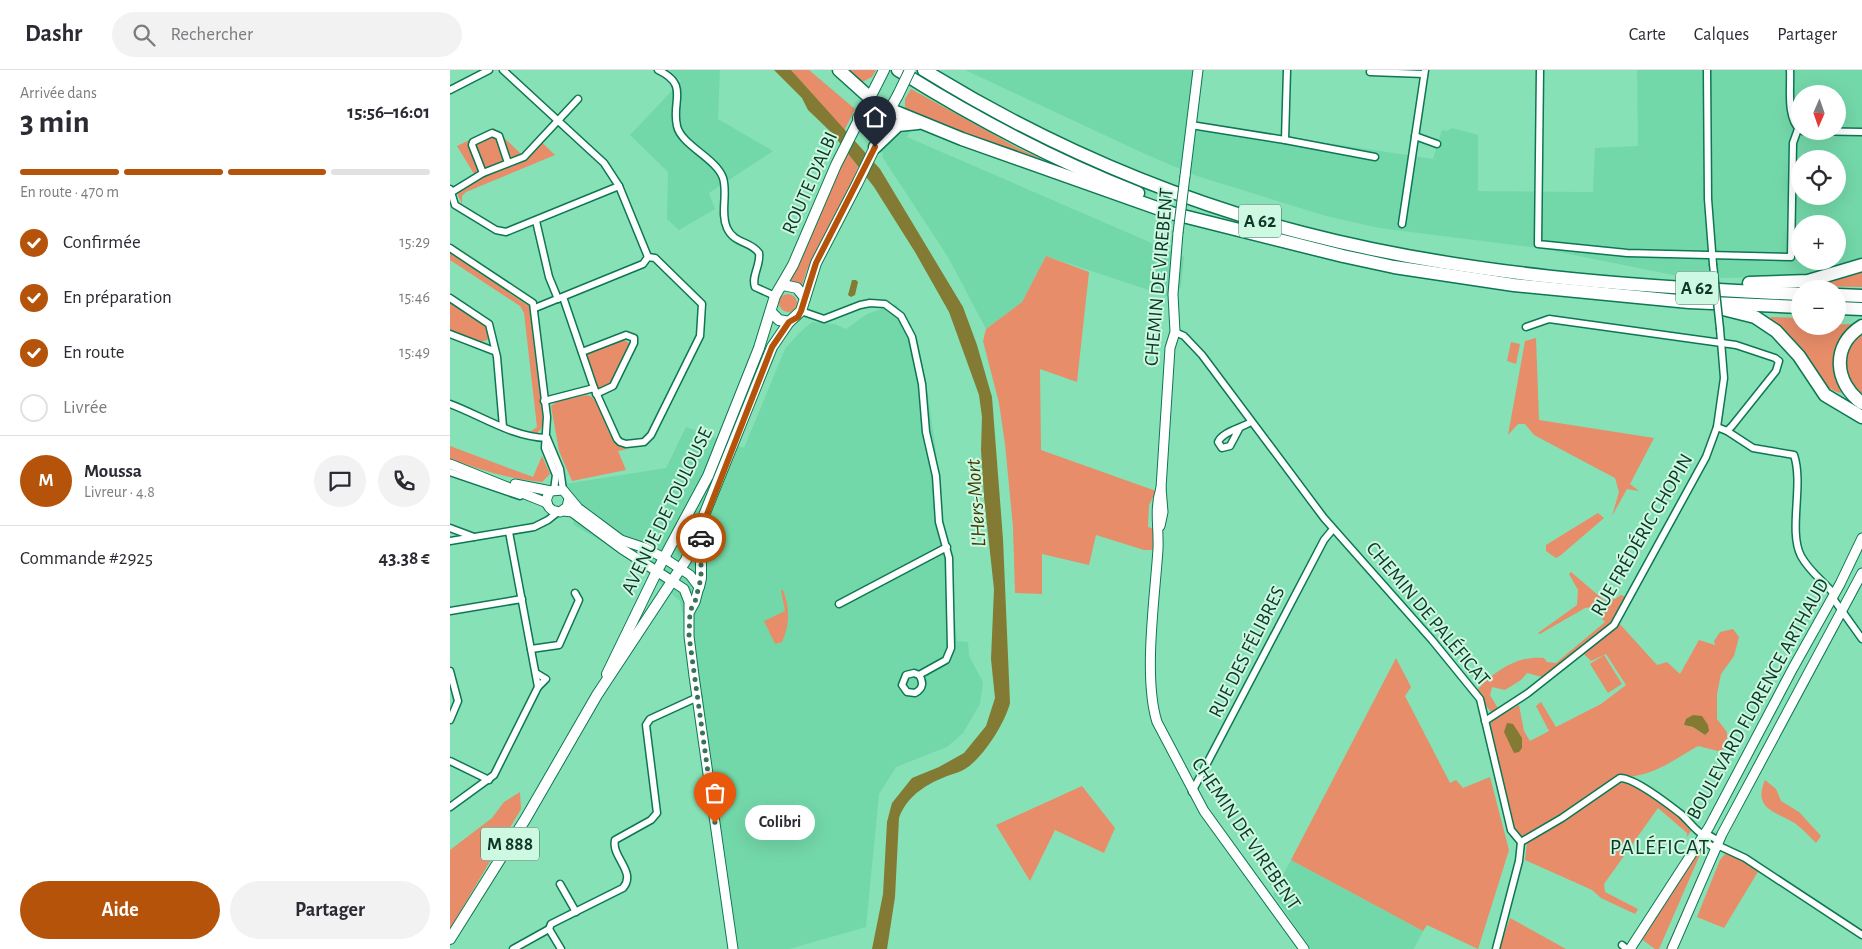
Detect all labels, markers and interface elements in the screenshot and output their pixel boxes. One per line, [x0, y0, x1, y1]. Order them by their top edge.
search box [112, 12, 462, 57]
icon: search [130, 21, 158, 49]
text: Dashr [25, 22, 82, 46]
text: Rechercher [170, 25, 253, 44]
text: Carte [1629, 26, 1666, 44]
text: Calques [1694, 26, 1749, 44]
text: Partager [1777, 26, 1837, 44]
text: Arrivée dans [20, 85, 97, 101]
north arrow [1791, 85, 1846, 140]
map controls [1791, 85, 1846, 335]
pin [854, 96, 896, 147]
text: 15:56–16:01 [347, 103, 430, 122]
icon: home [861, 103, 889, 131]
text: 3 min [20, 106, 90, 138]
street label: ROUTE D'ALBI [779, 129, 841, 237]
button: locate [1791, 150, 1846, 205]
text: En route · 470 m [20, 184, 119, 200]
street label: CHEMIN DE VIREBENT [1141, 187, 1177, 367]
road number: A 62 [1239, 204, 1281, 238]
button: + [1791, 215, 1846, 270]
icon: check [20, 229, 48, 257]
text: Confirmée [63, 233, 141, 252]
text: 15:29 [399, 234, 430, 250]
road number: A 62 [1676, 272, 1718, 304]
button: − [1791, 280, 1846, 335]
icon: check [20, 284, 48, 312]
text: En préparation [63, 288, 172, 307]
text: 15:46 [399, 289, 430, 305]
icon: check [20, 339, 48, 367]
text: En route [63, 343, 125, 362]
text: 15:49 [399, 344, 430, 360]
text: Livrée [63, 398, 107, 417]
street label: AVENUE DE TOULOUSE [618, 424, 716, 598]
street label: RUE FRÉDÉRIC CHOPIN [1587, 450, 1697, 620]
button: chat [314, 455, 366, 507]
button: phone [378, 455, 430, 507]
water label: L'Hers-Mort [962, 458, 990, 548]
text: Moussa [84, 462, 142, 481]
text: M [38, 471, 54, 490]
text: Livreur · 4.8 [84, 484, 155, 500]
courier [676, 513, 726, 563]
icon: car [687, 524, 715, 552]
street label: CHEMIN DE PALÉFICAT [1362, 538, 1495, 690]
text: Commande #2925 [20, 549, 153, 568]
text: 43.38 € [379, 549, 430, 568]
street label: BOULEVARD FLORENCE ARTHAUD [1683, 575, 1833, 823]
street label: RUE DES FÉLIBRES [1204, 583, 1289, 721]
street label: CHEMIN DE VIREBENT [1188, 754, 1304, 914]
pin [694, 772, 736, 823]
icon: bag [701, 779, 729, 807]
callout: Colibri [745, 806, 815, 840]
text: Colibri [759, 814, 801, 830]
road number: M 888 [481, 828, 539, 861]
district label: PALÉFICAT [1610, 835, 1710, 858]
button: Aide [20, 881, 220, 939]
button: Partager [230, 881, 430, 939]

